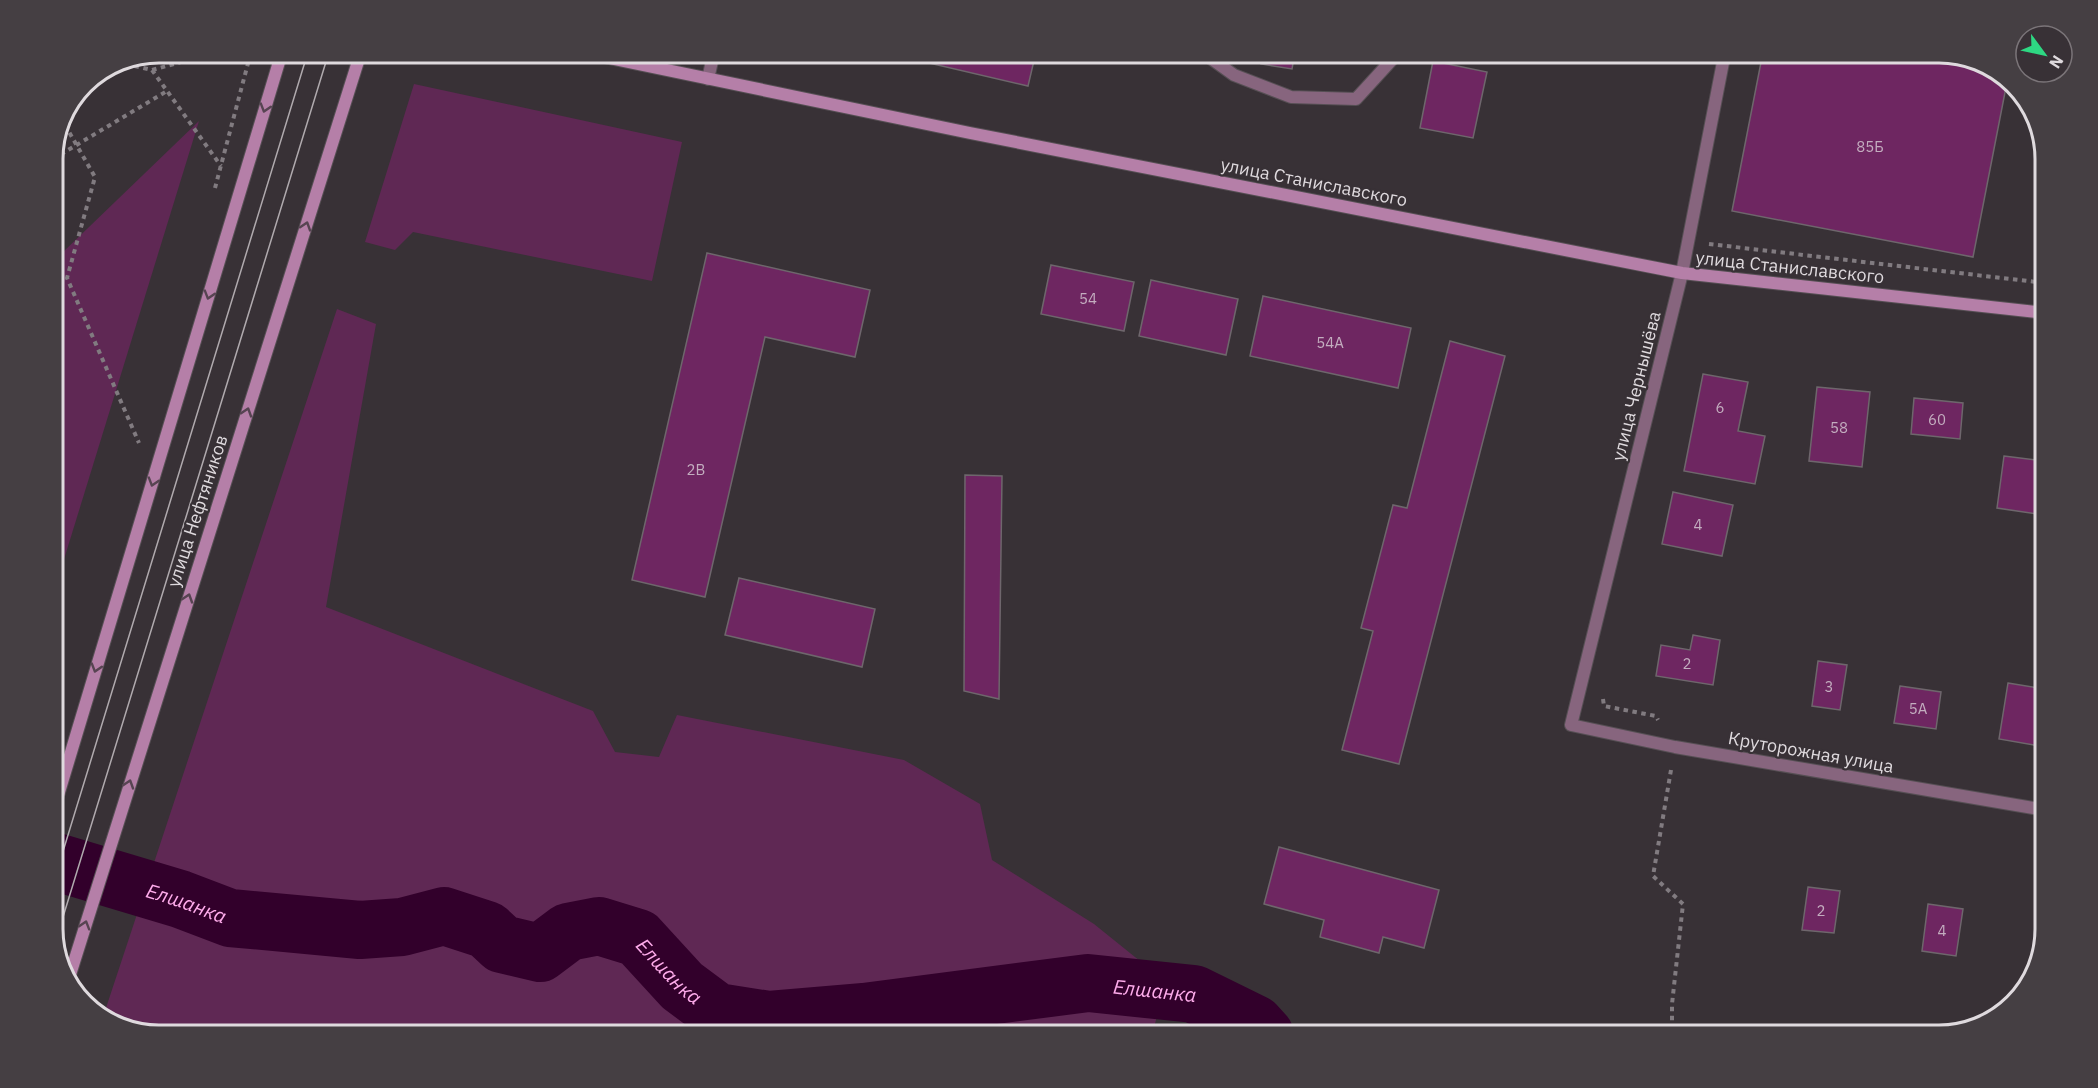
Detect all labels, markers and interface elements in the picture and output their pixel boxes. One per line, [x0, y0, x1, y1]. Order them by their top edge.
north arrow [2014, 24, 2074, 84]
text: N [2045, 52, 2068, 72]
one-way arrow [260, 103, 273, 113]
house number: 85Б [1856, 137, 1884, 156]
street label: улица Станиславского [1219, 153, 1409, 211]
one-way arrow [299, 221, 311, 232]
street label: улица Станиславского [1695, 246, 1885, 288]
one-way arrow [204, 289, 216, 300]
house number: 54 [1079, 289, 1097, 308]
street label: улица Чернышёва [1606, 308, 1666, 463]
house number: 54А [1316, 333, 1344, 352]
house number: 6 [1715, 398, 1725, 417]
one-way arrow [240, 407, 252, 418]
house number: 60 [1928, 410, 1946, 429]
house number: 58 [1830, 418, 1848, 437]
street label: улица Нефтяников [162, 432, 232, 590]
house number: 2В [687, 460, 705, 479]
one-way arrow [147, 476, 160, 487]
house number: 4 [1693, 515, 1703, 534]
one-way arrow [181, 593, 193, 604]
house number: 2 [1682, 654, 1692, 673]
one-way arrow [91, 662, 103, 673]
house number: 3 [1824, 677, 1834, 696]
house number: 5А [1909, 699, 1928, 718]
street label: Круторожная улица [1726, 726, 1896, 778]
one-way arrow [122, 779, 134, 790]
water label: Елшанка [143, 876, 231, 929]
house number: 2 [1816, 901, 1826, 920]
one-way arrow [78, 920, 90, 931]
house number: 4 [1937, 921, 1947, 940]
water label: Елшанка [631, 932, 708, 1010]
water label: Елшанка [1112, 972, 1198, 1008]

